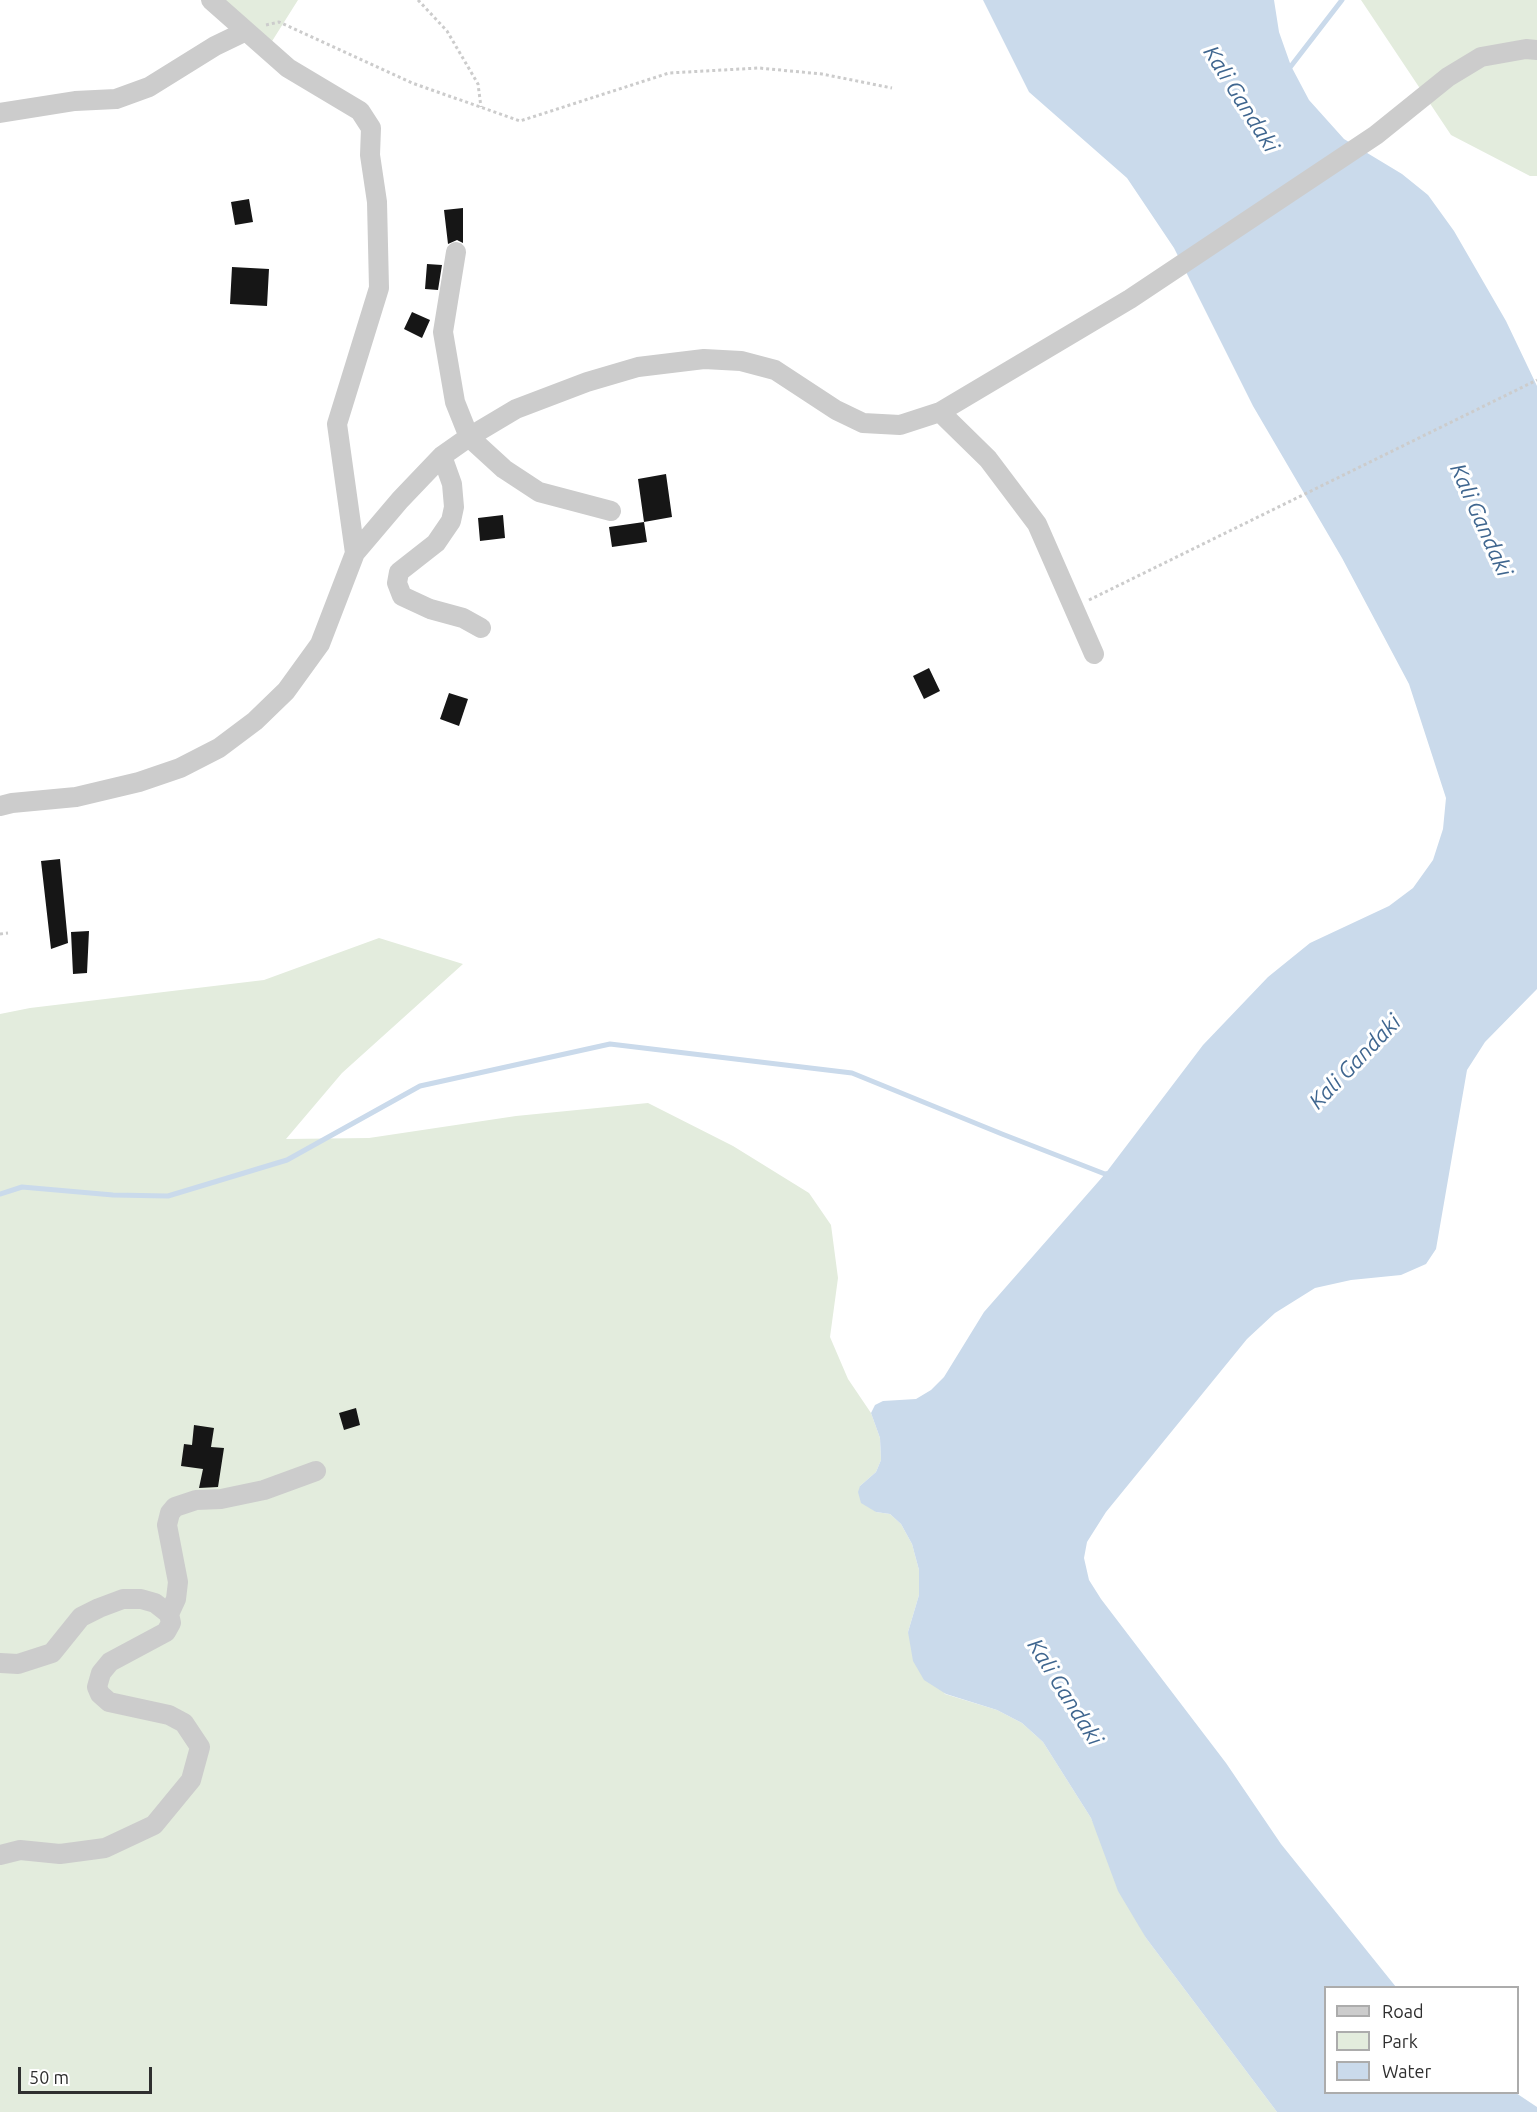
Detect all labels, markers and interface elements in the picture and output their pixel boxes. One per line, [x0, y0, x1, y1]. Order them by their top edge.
water label: Kali Gandaki [1198, 41, 1284, 157]
water label: Kali Gandaki [1444, 459, 1518, 581]
water label: Kali Gandaki [1303, 1009, 1407, 1115]
water label: Kali Gandaki [1022, 1634, 1108, 1750]
legend [1324, 1986, 1519, 2094]
text: Road [1382, 2001, 1424, 2021]
text: Park [1382, 2031, 1418, 2051]
scale bar [21, 2055, 154, 2093]
text: Water [1382, 2061, 1431, 2081]
text: 50 m [29, 2067, 69, 2087]

